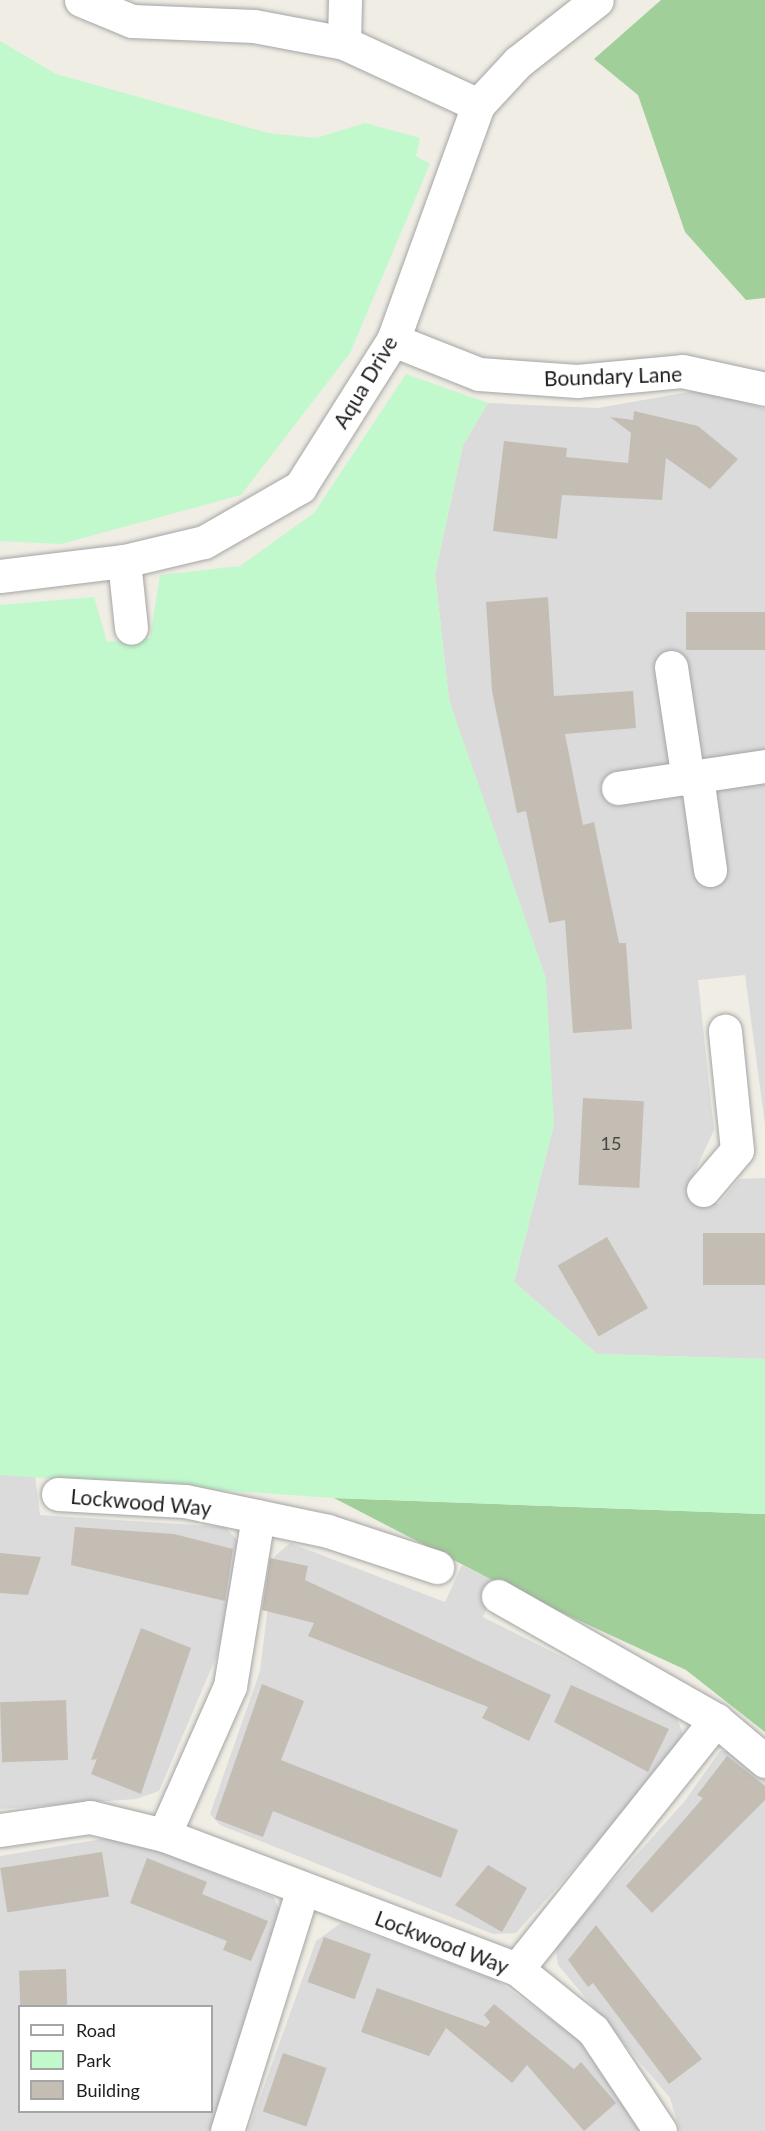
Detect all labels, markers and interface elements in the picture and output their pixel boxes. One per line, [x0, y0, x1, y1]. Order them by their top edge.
street label: Aqua Drive [328, 331, 402, 433]
street label: Boundary Lane [543, 361, 683, 391]
house number: 15 [601, 1132, 621, 1154]
street label: Lockwood Way [69, 1483, 213, 1521]
street label: Lockwood Way [371, 1905, 513, 1979]
legend [18, 2005, 213, 2113]
text: Road [76, 2019, 116, 2041]
text: Park [76, 2049, 111, 2071]
text: Building [76, 2079, 140, 2101]

